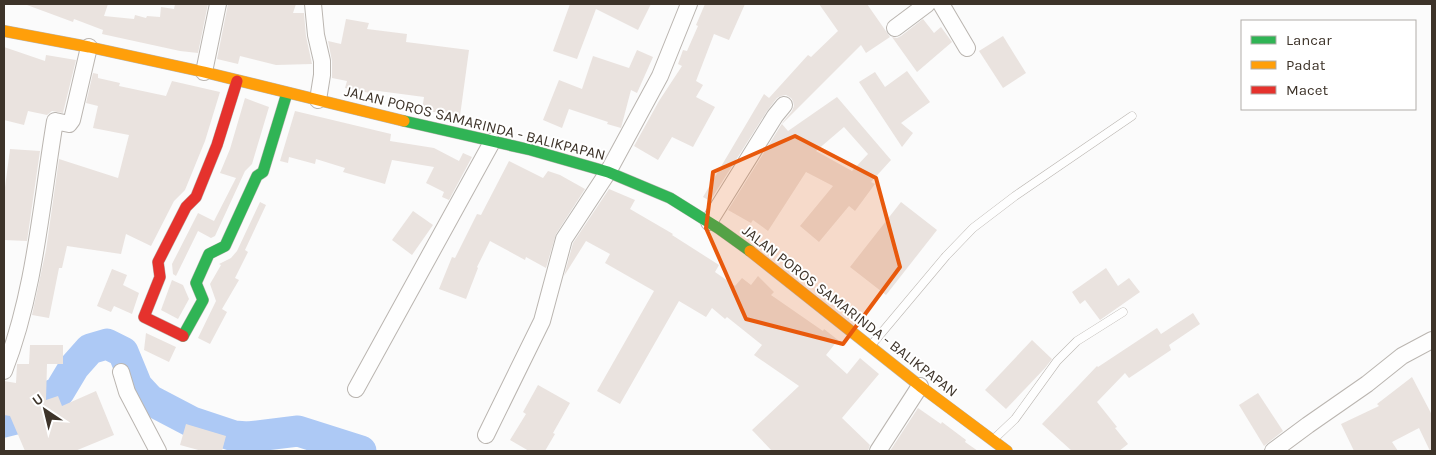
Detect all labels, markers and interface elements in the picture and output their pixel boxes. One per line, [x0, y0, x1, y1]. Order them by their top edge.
legend [1241, 20, 1416, 110]
text: Lancar [1286, 31, 1332, 49]
text: Padat [1286, 56, 1326, 74]
text: Macet [1286, 81, 1328, 99]
street label: JALAN POROS SAMARINDA - BALIKPAPAN [343, 82, 607, 164]
street label: JALAN POROS SAMARINDA - BALIKPAPAN [739, 221, 961, 401]
north arrow [20, 385, 70, 435]
text: U [29, 390, 47, 409]

